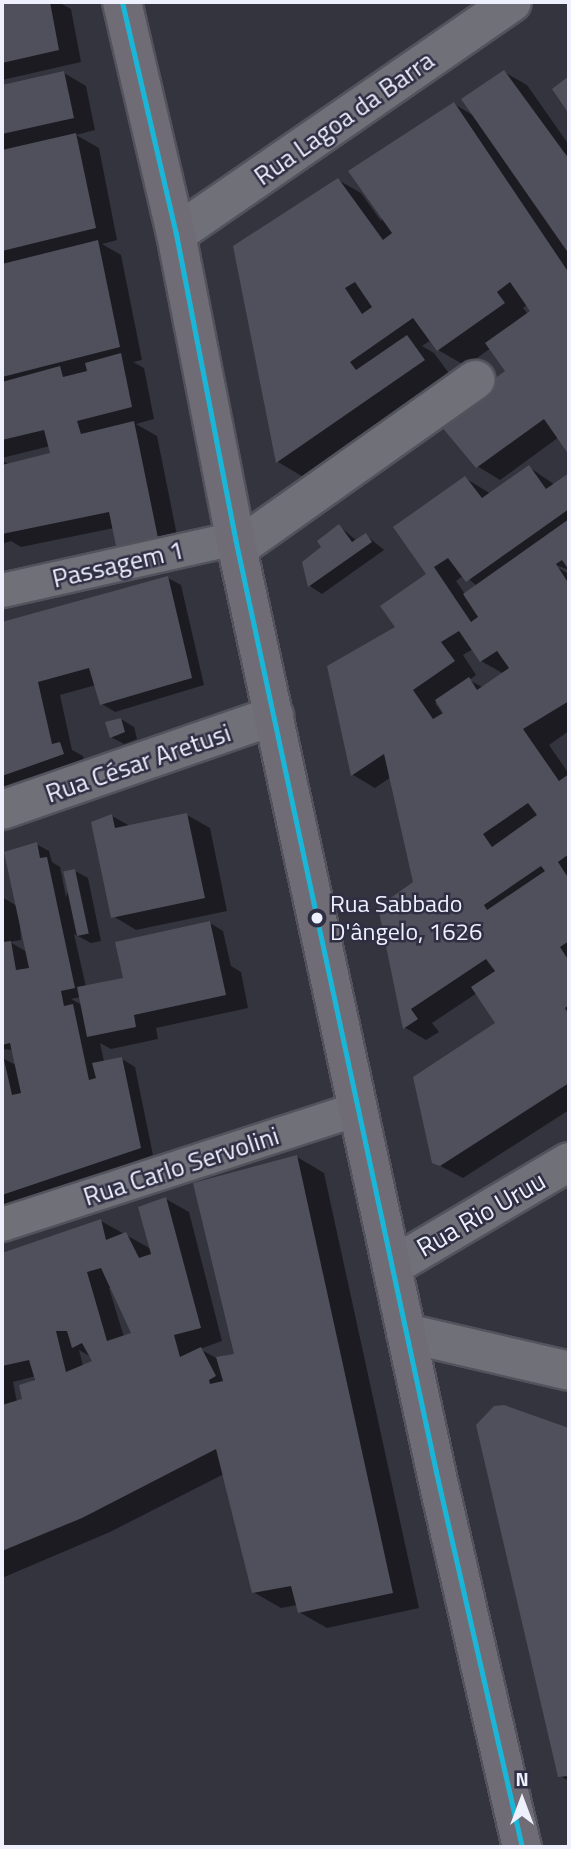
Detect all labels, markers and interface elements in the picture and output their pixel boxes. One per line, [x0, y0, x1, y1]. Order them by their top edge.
street label: Rua Lagoa da Barra [248, 44, 440, 192]
street label: Passagem 1 [49, 534, 187, 594]
street label: Rua César Aretusi [42, 717, 234, 809]
place label: Rua Sabbado D'ângelo, 1626 [330, 890, 482, 946]
marker: Rua Sabbado D'ângelo, 1626 [310, 911, 324, 925]
street label: Rua Carlo Servolini [79, 1120, 283, 1212]
street label: Rua Rio Uruu [411, 1165, 551, 1263]
text: N [515, 1764, 529, 1793]
north arrow [487, 1765, 557, 1835]

